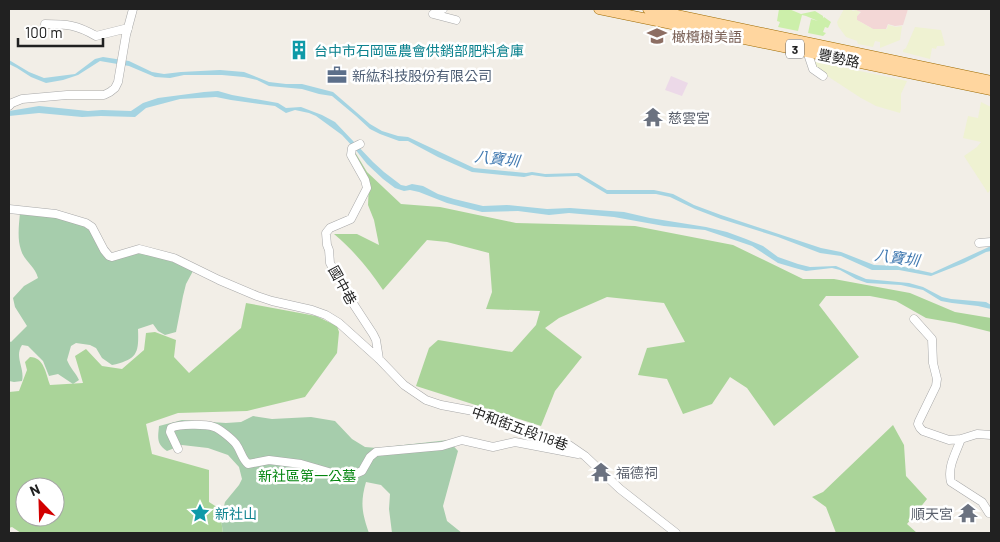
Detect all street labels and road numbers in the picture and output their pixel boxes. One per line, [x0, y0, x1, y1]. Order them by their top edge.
road number: 3 [786, 40, 804, 59]
street label: 豐勢路 [817, 45, 861, 71]
street label: 國中巷 [325, 263, 361, 307]
street label: 中和街五段118巷 [470, 403, 570, 453]

